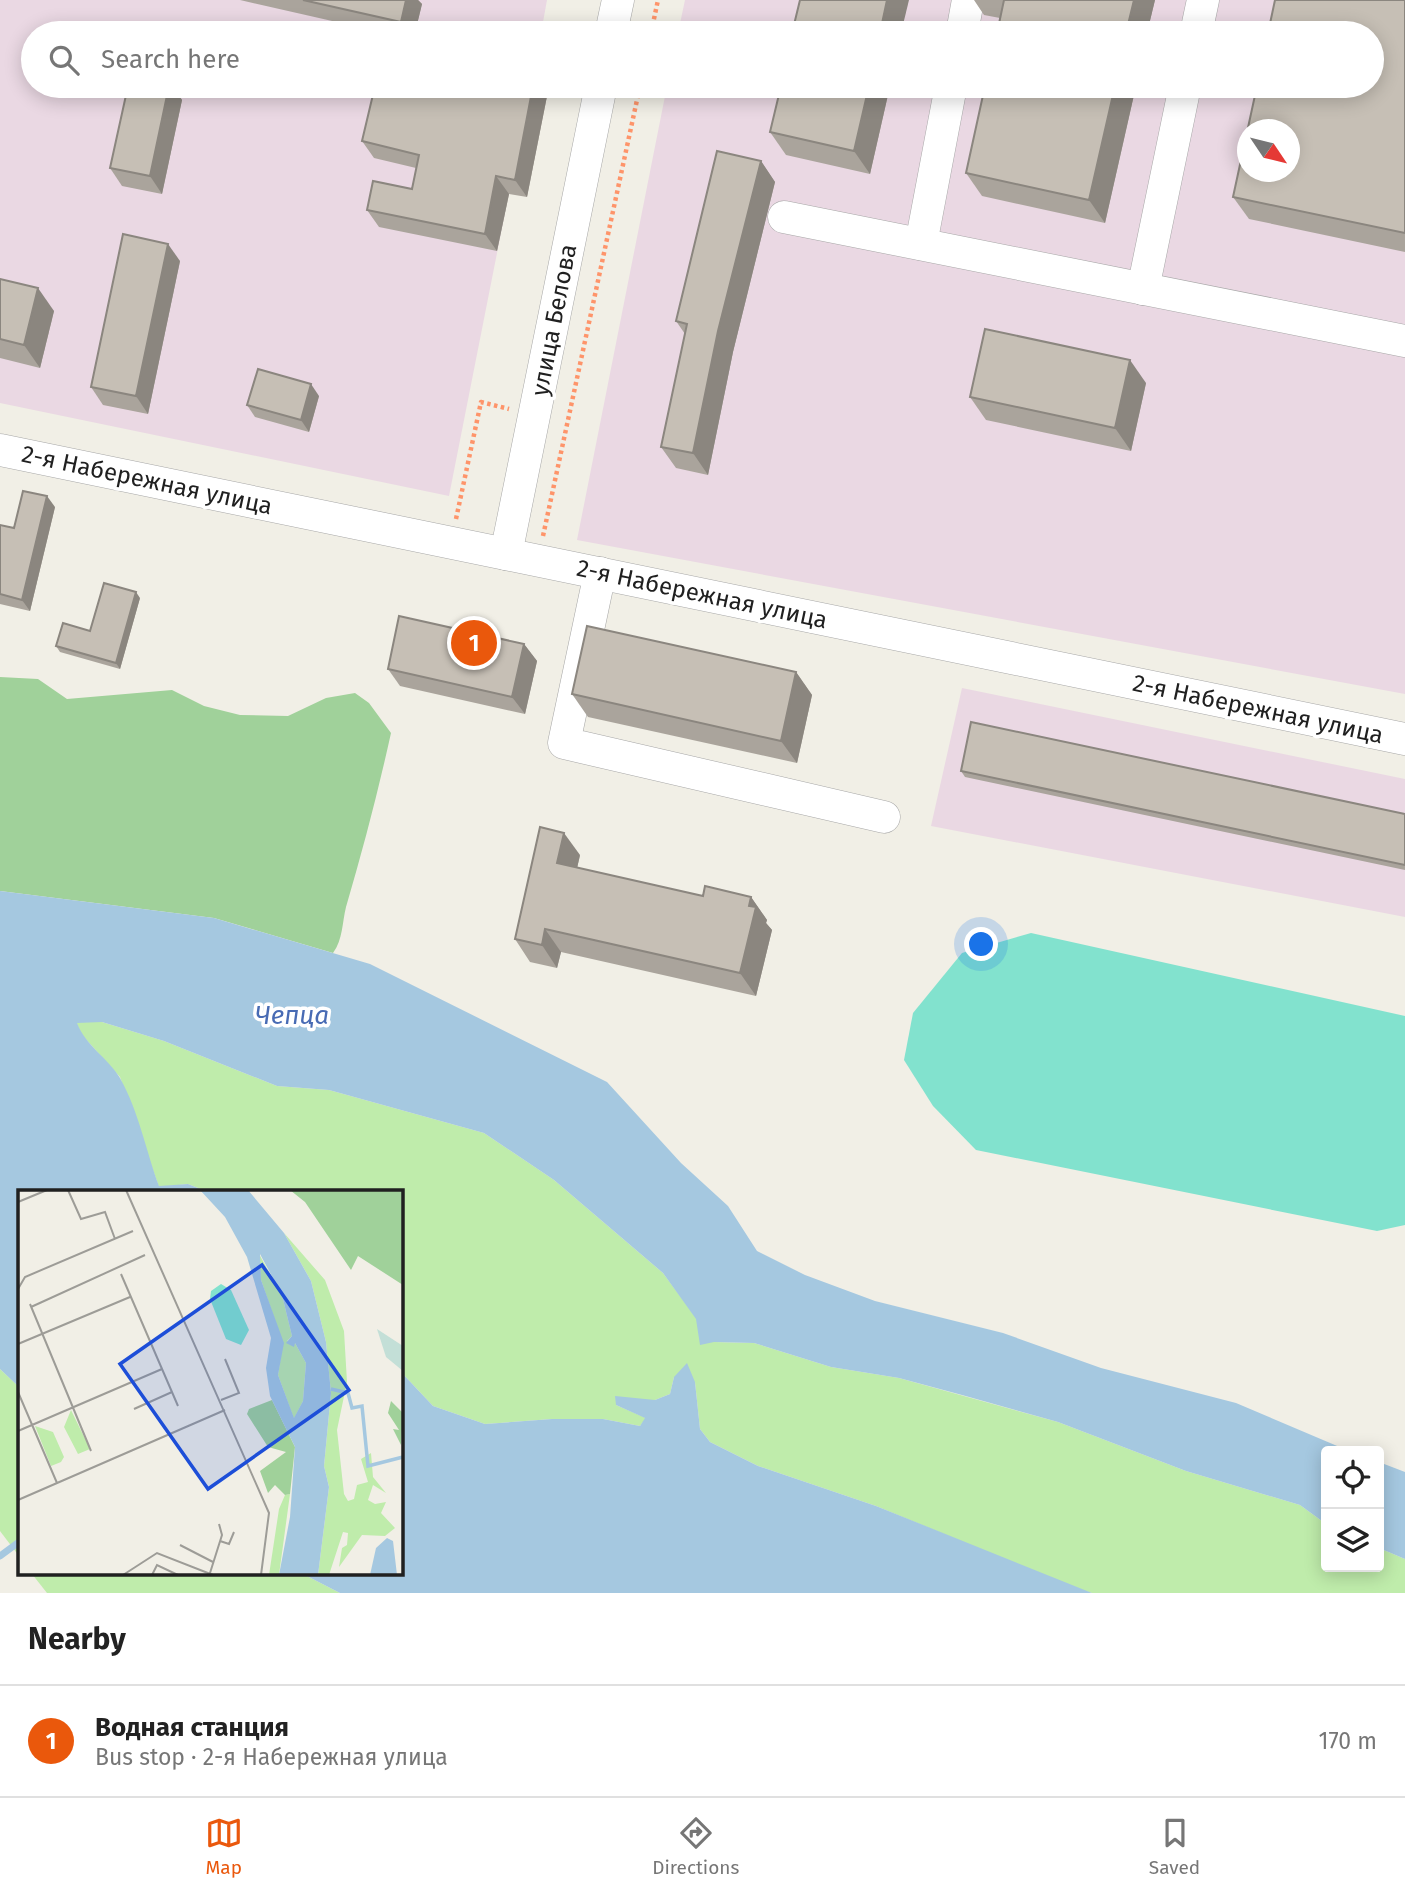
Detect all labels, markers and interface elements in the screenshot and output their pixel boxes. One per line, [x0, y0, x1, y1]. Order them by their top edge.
search box [21, 21, 1384, 98]
icon: search [45, 41, 83, 79]
text: Search here [101, 44, 240, 75]
north arrow [1237, 119, 1300, 182]
street label: улица Белова [526, 242, 582, 398]
street label: 2-я Набережная улица [19, 440, 275, 520]
street label: 2-я Набережная улица [574, 554, 830, 634]
pin: 1 [451, 617, 497, 669]
street label: 2-я Набережная улица [1130, 669, 1386, 749]
your location [964, 927, 998, 961]
water label: Чепца [255, 1000, 329, 1031]
inset map [18, 1190, 402, 1576]
map controls [1321, 1446, 1384, 1572]
button: locate [1321, 1446, 1384, 1509]
button: layers [1321, 1509, 1384, 1572]
text: Nearby [28, 1621, 126, 1657]
text: Водная станция [95, 1712, 289, 1743]
text: 1 [46, 1727, 56, 1755]
text: 170 m [1318, 1727, 1377, 1755]
text: Bus stop · 2-я Набережная улица [95, 1743, 448, 1771]
tab: Map [205, 1814, 243, 1879]
tab: Directions [652, 1814, 739, 1879]
tab: Saved [1149, 1814, 1200, 1879]

